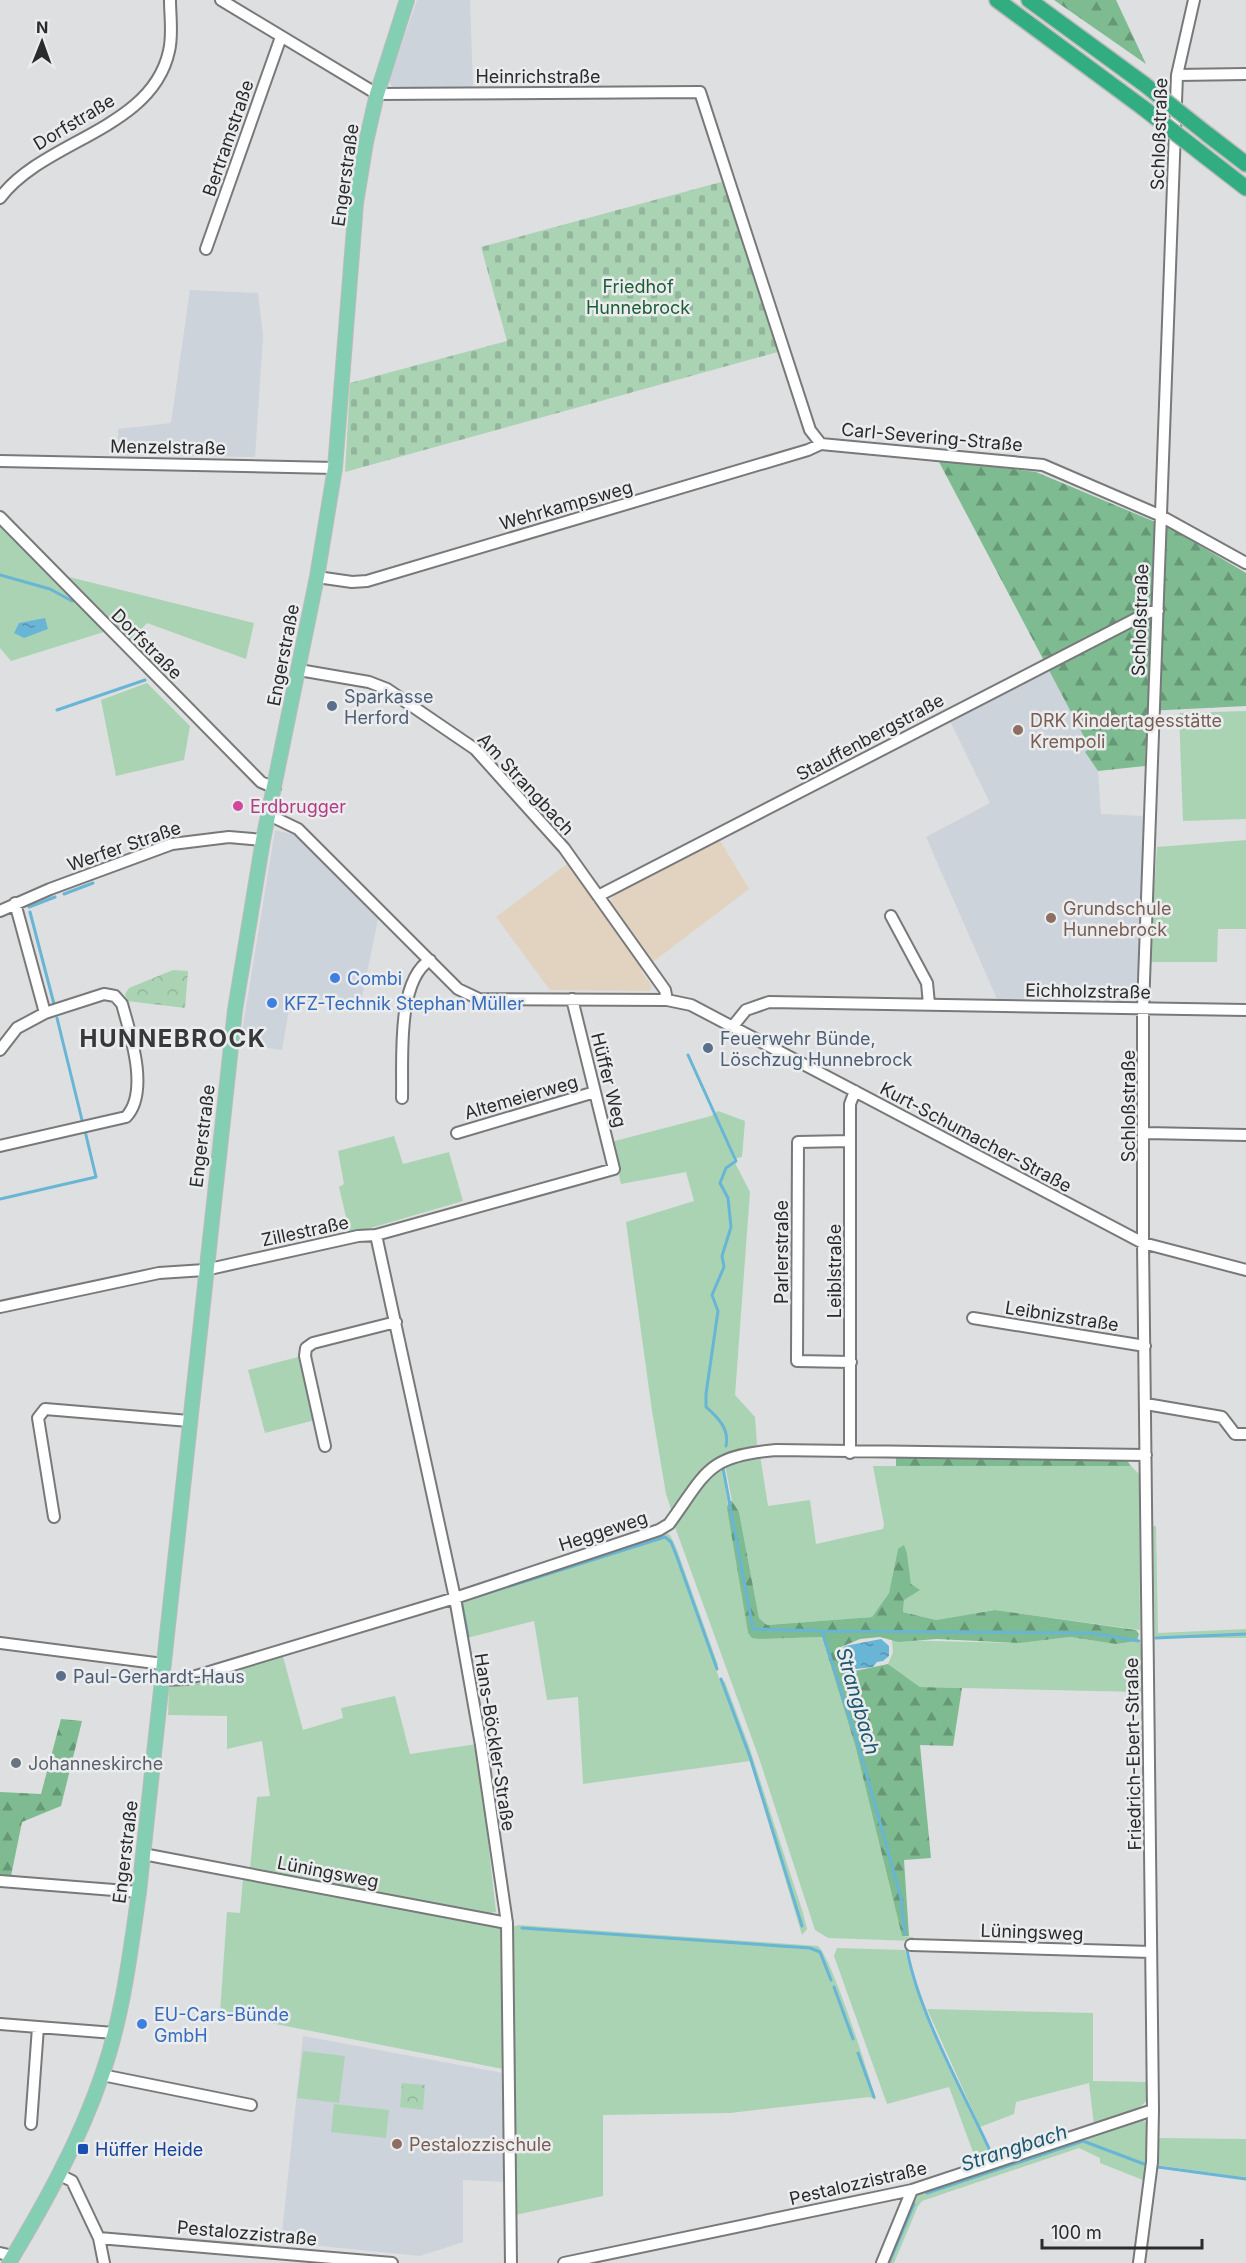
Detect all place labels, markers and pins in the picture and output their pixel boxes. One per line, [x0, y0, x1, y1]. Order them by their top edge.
place label: Sparkasse Herford [344, 686, 433, 728]
marker: Sparkasse Herford [325, 699, 339, 713]
place label: DRK Kindertagesstätte Krempoli [1030, 710, 1222, 752]
marker: DRK Kindertagesstätte Krempoli [1011, 723, 1025, 737]
place label: Erdbrugger [250, 796, 346, 817]
marker: Erdbrugger [231, 799, 245, 813]
place label: Grundschule Hunnebrock [1063, 898, 1171, 940]
marker: Grundschule Hunnebrock [1044, 911, 1058, 925]
place label: Combi [347, 968, 402, 989]
marker: Combi [328, 971, 342, 985]
place label: KFZ-Technik Stephan Müller [284, 993, 524, 1014]
marker: KFZ-Technik Stephan Müller [265, 996, 279, 1010]
place label: Feuerwehr Bünde, Löschzug Hunnebrock [720, 1028, 912, 1070]
marker: Feuerwehr Bünde, Löschzug Hunnebrock [701, 1041, 715, 1055]
place label: Paul-Gerhardt-Haus [73, 1666, 245, 1687]
marker: Paul-Gerhardt-Haus [54, 1669, 68, 1683]
place label: Johanneskirche [28, 1753, 163, 1774]
marker: Johanneskirche [9, 1756, 23, 1770]
place label: EU-Cars-Bünde GmbH [154, 2004, 289, 2046]
marker: EU-Cars-Bünde GmbH [135, 2017, 149, 2031]
place label: Pestalozzischule [409, 2134, 552, 2155]
marker: Pestalozzischule [390, 2137, 404, 2151]
place label: Hüffer Heide [95, 2139, 203, 2160]
marker: Hüffer Heide [76, 2142, 90, 2156]

